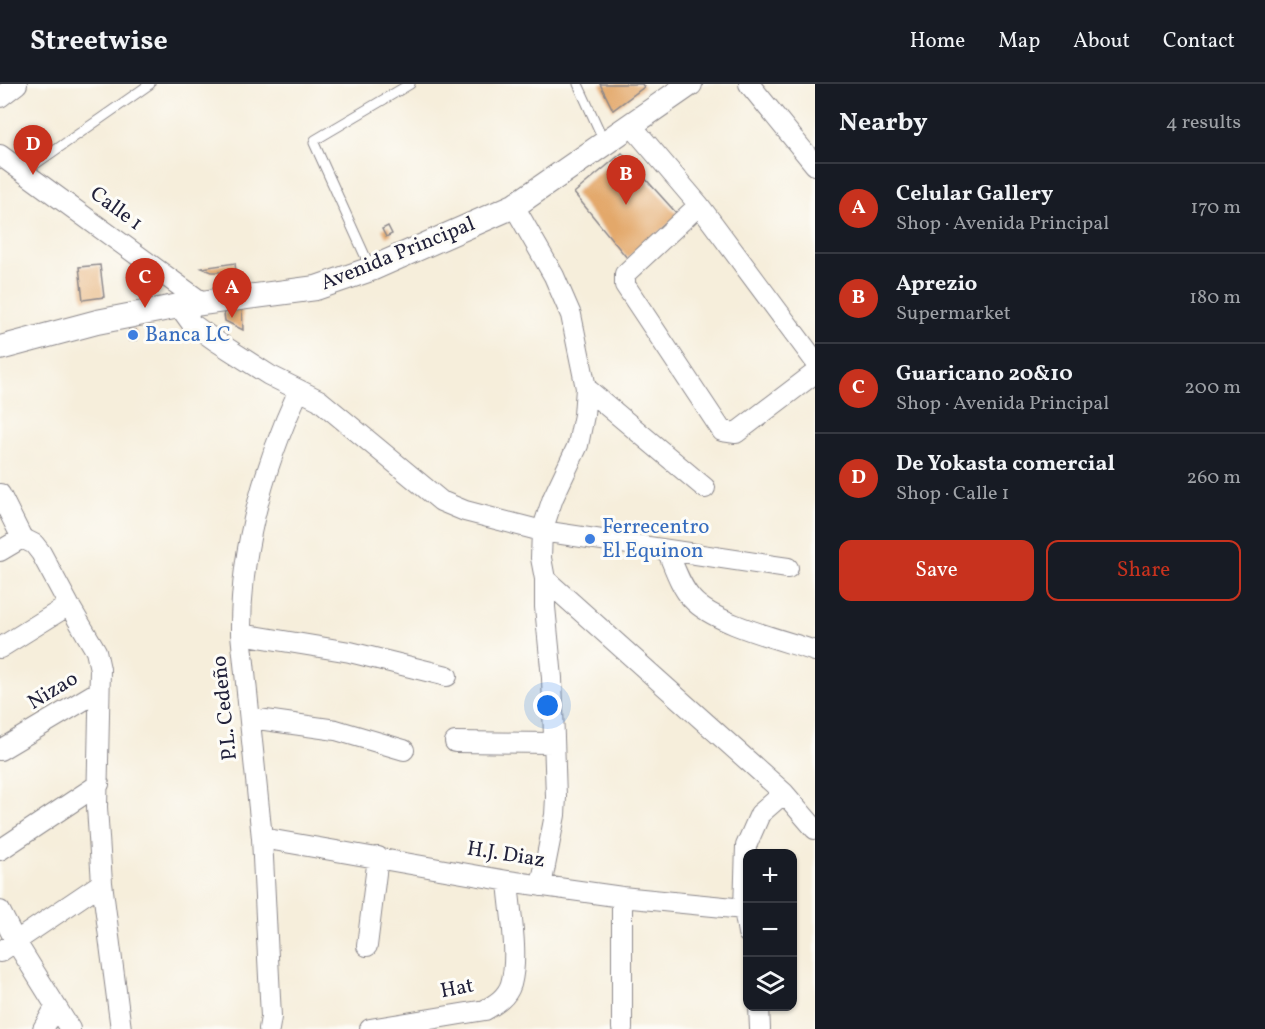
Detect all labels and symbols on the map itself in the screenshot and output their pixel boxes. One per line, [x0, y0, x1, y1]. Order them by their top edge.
pin: D [14, 126, 52, 175]
pin: B [606, 156, 646, 205]
street label: Calle 1 [84, 180, 148, 238]
street label: Avenida Principal [317, 210, 479, 298]
pin: C [126, 258, 164, 308]
pin: A [212, 268, 252, 318]
place label: Banca LC [145, 321, 231, 350]
marker: Banca LC [126, 328, 140, 342]
place label: Ferrecentro El Equinon [602, 513, 709, 566]
marker: Ferrecentro El Equinon [583, 532, 597, 546]
street label: P.L. Cedeño [205, 654, 245, 762]
street label: Nizao [22, 665, 84, 717]
your location [533, 691, 562, 720]
street label: H.J. Diaz [465, 835, 547, 875]
street label: Hat [438, 972, 476, 1006]

